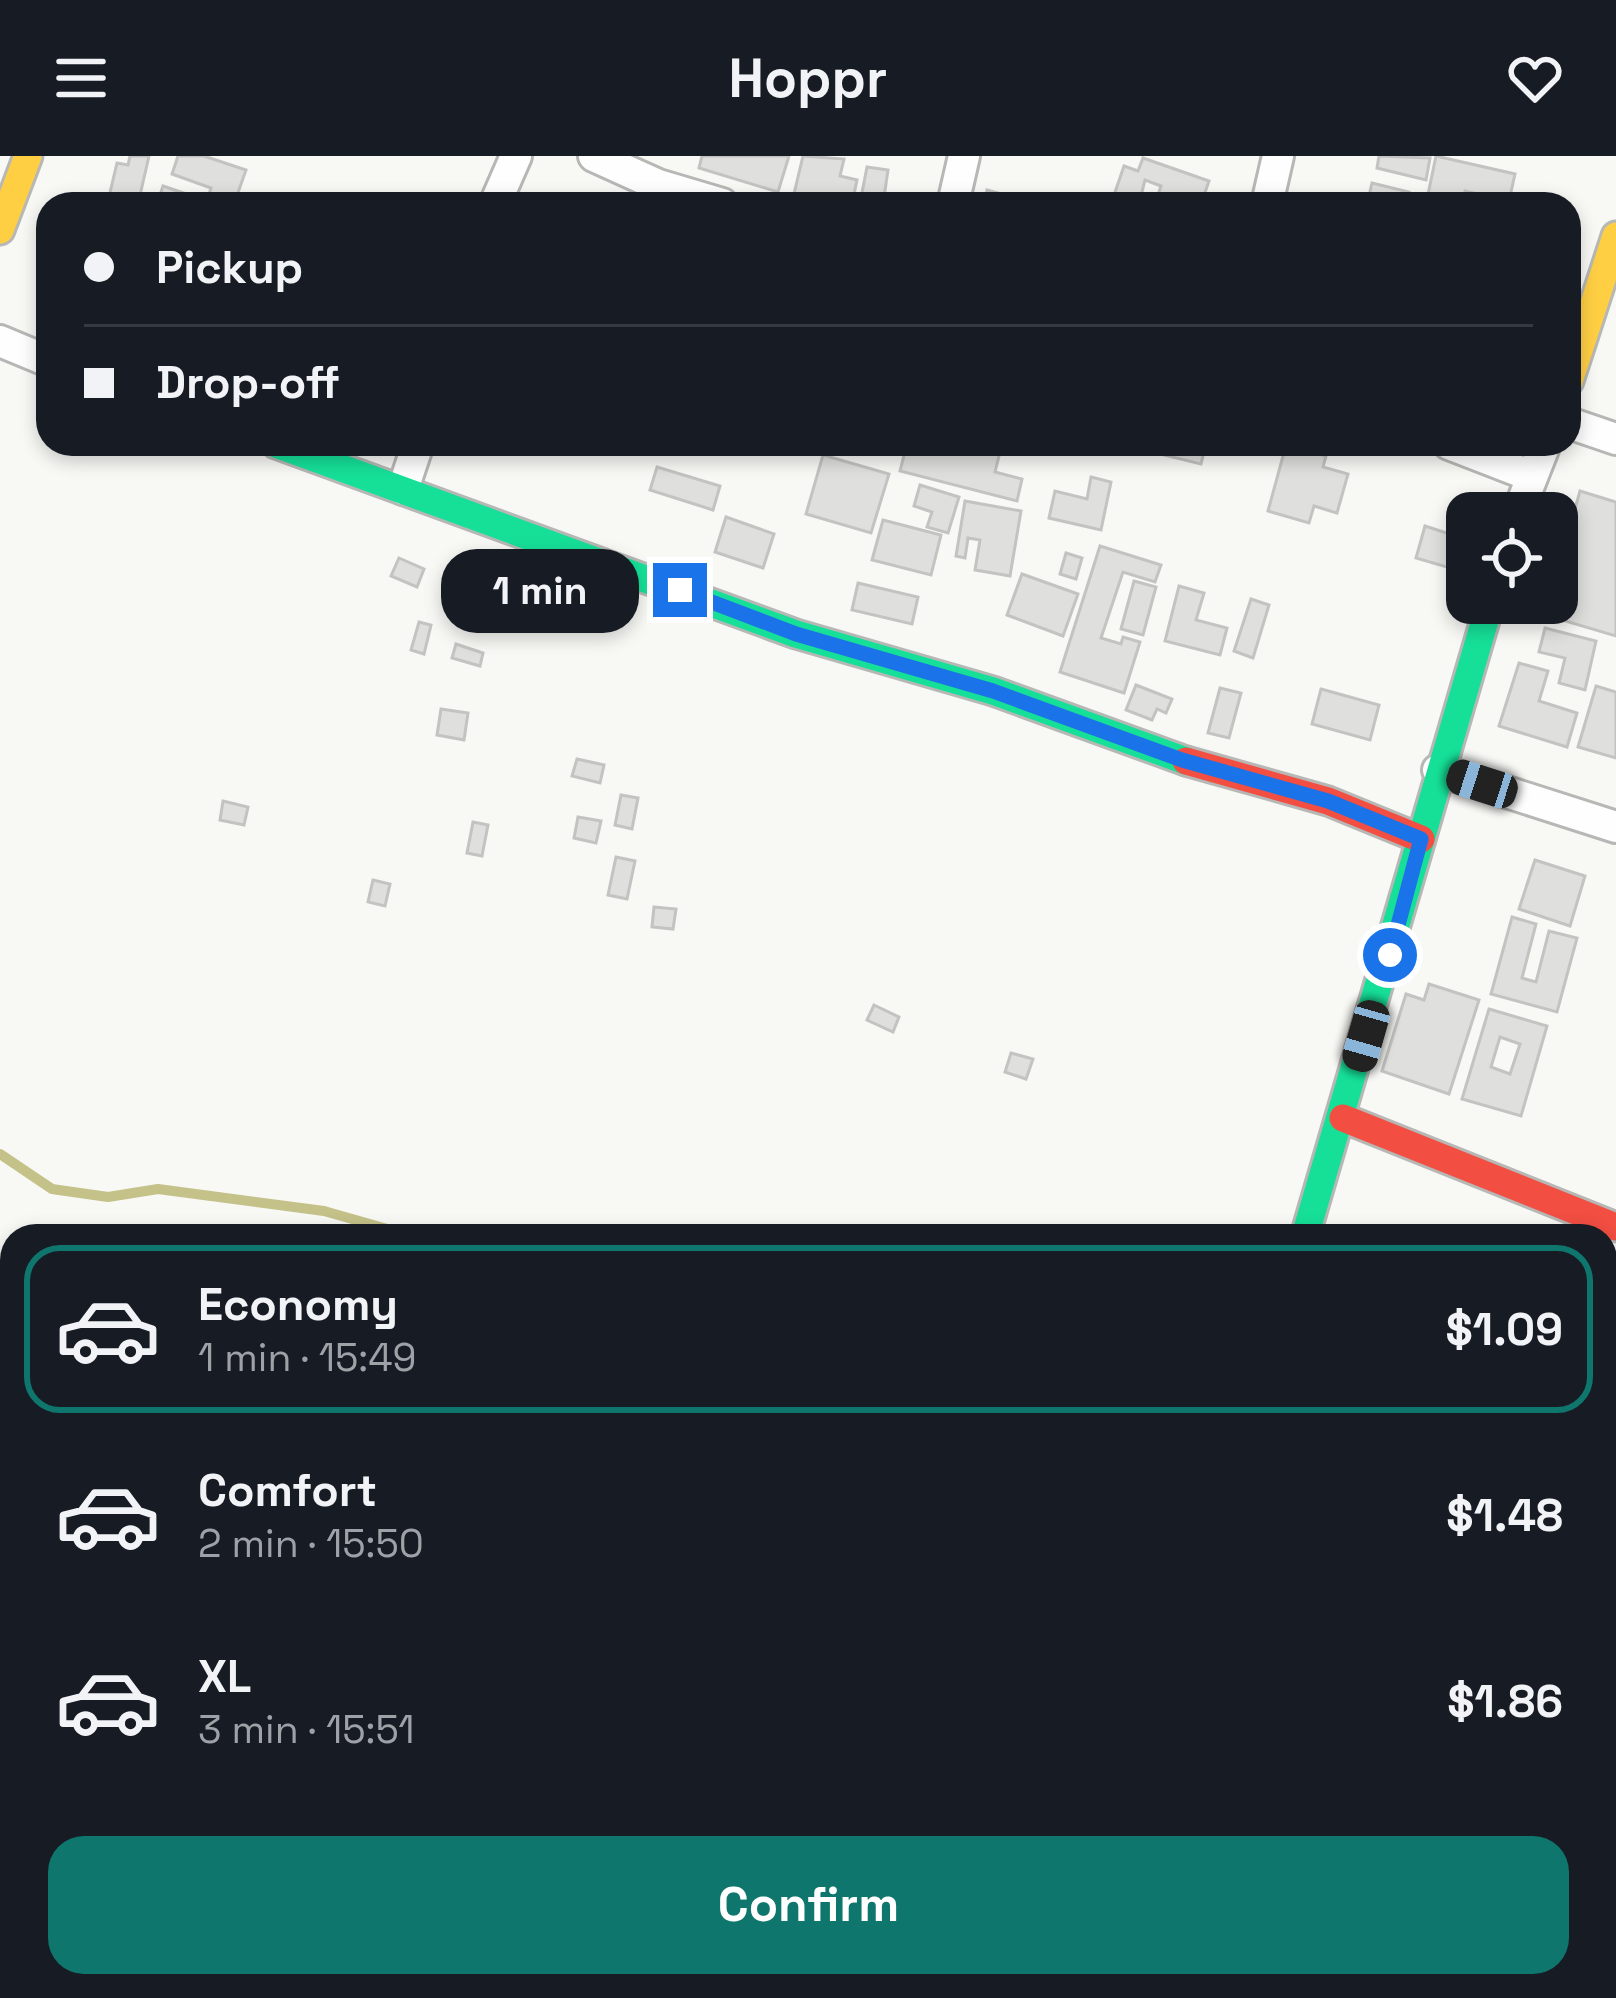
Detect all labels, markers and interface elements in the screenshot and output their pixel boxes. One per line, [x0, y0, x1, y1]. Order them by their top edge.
text: Hoppr [729, 44, 887, 113]
icon: menu [48, 45, 114, 111]
icon: heart [1502, 45, 1568, 111]
text: Pickup [156, 239, 303, 296]
text: Drop-off [156, 354, 340, 411]
map controls [1446, 492, 1578, 624]
button: locate [1446, 492, 1578, 624]
callout: 1 min [440, 548, 638, 632]
route end [653, 563, 707, 617]
text: 1 min [492, 566, 588, 615]
car [1442, 756, 1522, 812]
route start [1363, 928, 1417, 982]
car [1339, 996, 1393, 1076]
icon: car [54, 1275, 162, 1383]
text: Economy [198, 1276, 398, 1333]
text: $1.09 [1446, 1301, 1563, 1358]
text: 1 min · 15:49 [198, 1333, 416, 1382]
icon: car [54, 1461, 162, 1569]
text: Comfort [198, 1462, 377, 1519]
text: $1.48 [1446, 1487, 1563, 1544]
text: 2 min · 15:50 [198, 1519, 424, 1568]
icon: car [54, 1647, 162, 1755]
text: XL [198, 1648, 251, 1705]
text: $1.86 [1447, 1673, 1563, 1730]
text: 3 min · 15:51 [198, 1705, 415, 1754]
button: Confirm [48, 1836, 1569, 1974]

